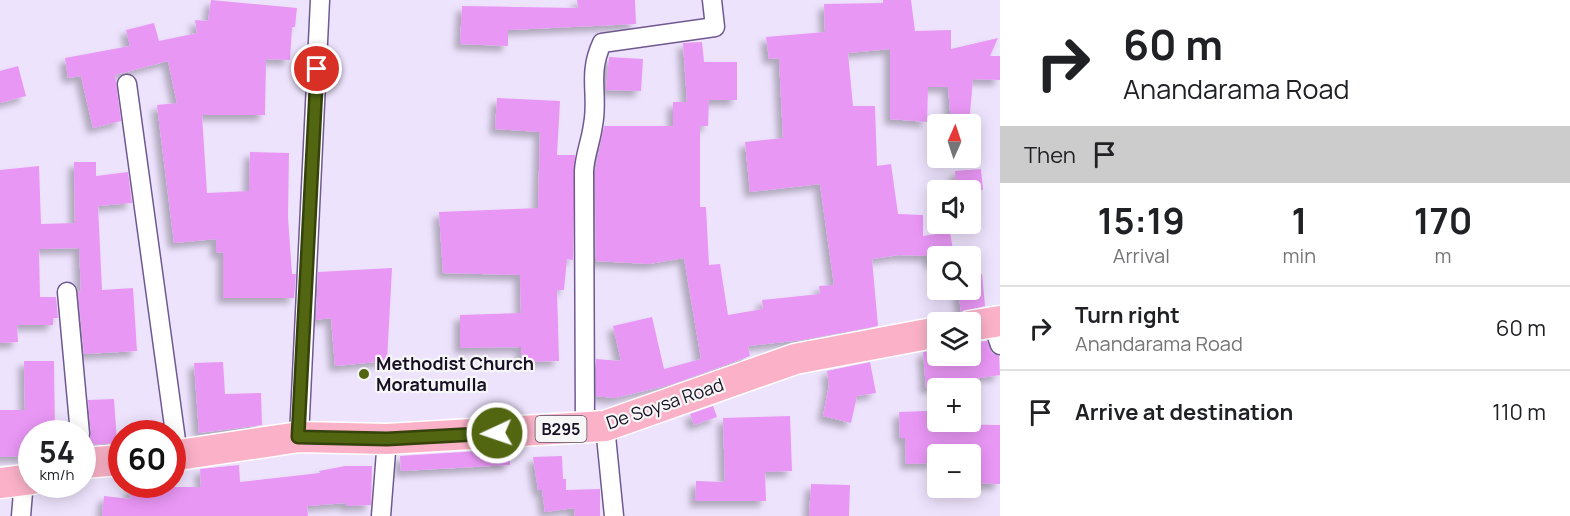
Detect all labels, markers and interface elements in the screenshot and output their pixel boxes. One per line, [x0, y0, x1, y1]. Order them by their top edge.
text: 60 m [1123, 15, 1223, 73]
icon: right [1024, 24, 1102, 102]
pin [291, 43, 342, 94]
icon: arrive [300, 52, 333, 85]
text: Anandarama Road [1123, 70, 1350, 107]
north arrow [927, 114, 981, 168]
map controls [927, 114, 981, 498]
icon: arrive [1088, 138, 1121, 171]
text: Then [1024, 140, 1076, 170]
button: sound [927, 180, 981, 234]
text: 15:19 [1098, 196, 1185, 245]
text: 1 [1291, 196, 1307, 245]
text: 170 [1414, 196, 1472, 245]
text: Arrival [1113, 242, 1170, 269]
text: min [1283, 242, 1316, 269]
text: m [1435, 242, 1452, 269]
button: search [927, 246, 981, 300]
text: Turn right [1075, 300, 1180, 330]
button: layers [927, 312, 981, 366]
icon: right [1024, 312, 1057, 345]
text: 60 m [1496, 313, 1546, 343]
text: Anandarama Road [1075, 330, 1243, 357]
place label: Methodist Church Moratumulla [376, 351, 534, 396]
marker: Methodist Church Moratumulla [357, 367, 371, 381]
street label: De Soysa Road [603, 372, 727, 434]
button: + [927, 378, 981, 432]
icon: arrive [1024, 396, 1057, 429]
text: Arrive at destination [1075, 397, 1293, 427]
text: 110 m [1492, 397, 1546, 427]
position arrow [465, 401, 529, 465]
road number: B295 [536, 416, 586, 442]
speed limit sign: 60 [108, 420, 186, 498]
text: 54 [39, 431, 75, 472]
button: − [927, 444, 981, 498]
text: km/h [40, 464, 74, 485]

